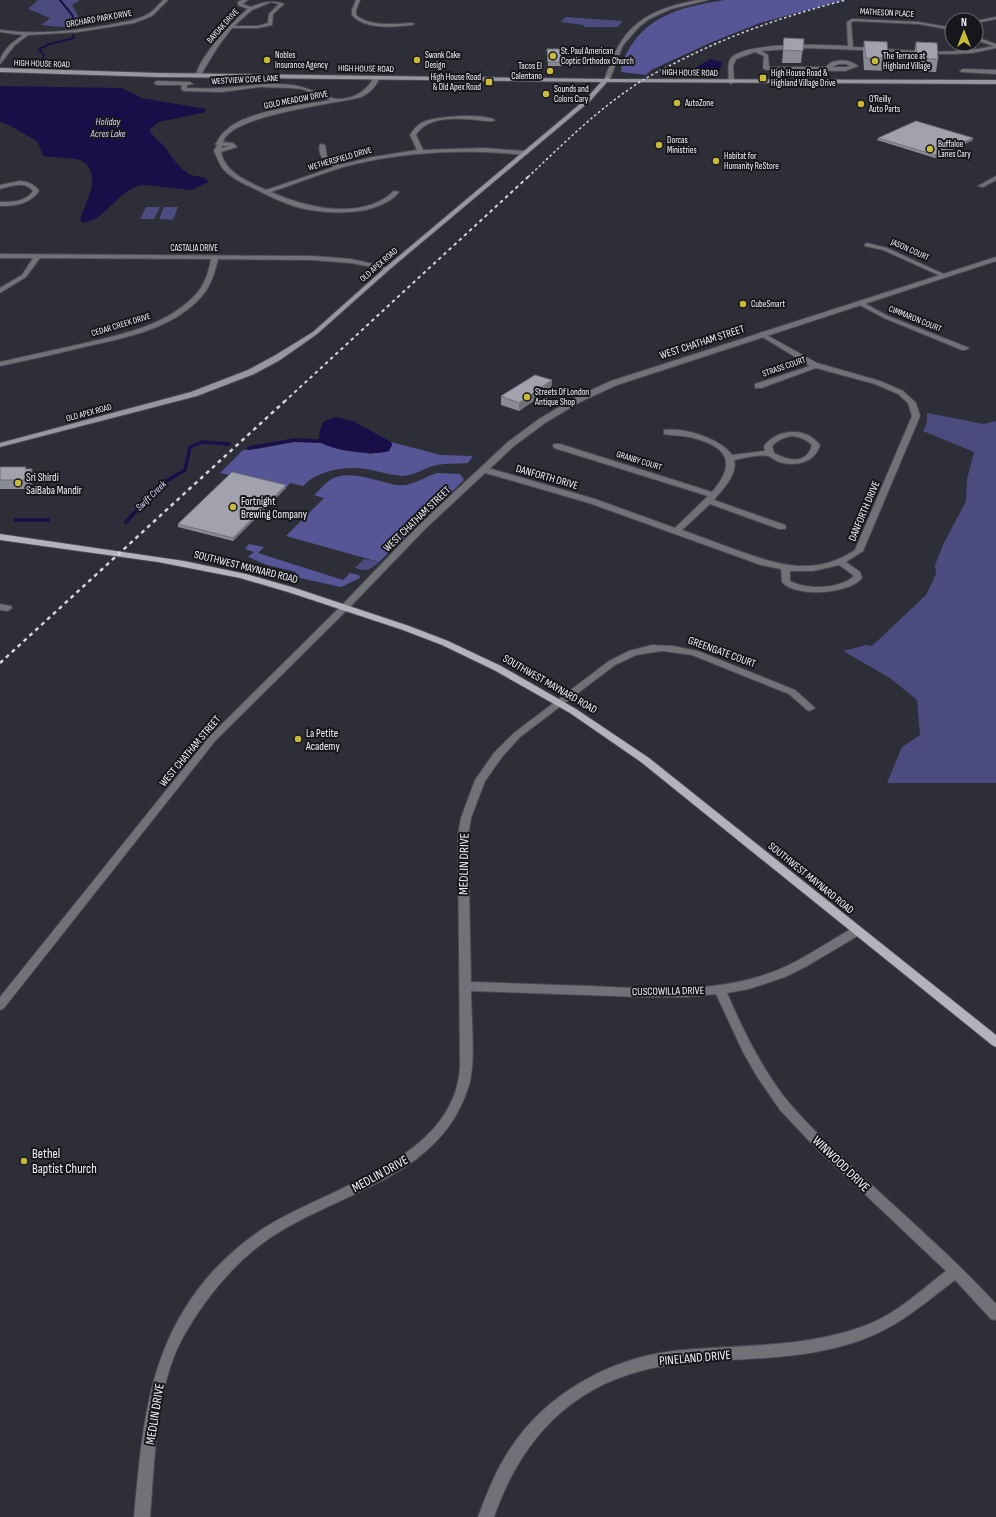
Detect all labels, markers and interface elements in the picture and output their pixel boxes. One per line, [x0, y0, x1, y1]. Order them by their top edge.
street label: BAYOAK DRIVE [205, 6, 242, 46]
street label: MATHESON PLACE [860, 6, 915, 20]
street label: ORCHARD PARK DRIVE [65, 8, 133, 30]
north arrow [944, 12, 984, 52]
text: N [961, 16, 967, 29]
place label: St. Paul American Coptic Orthodox Church [561, 46, 634, 67]
place label: Nobles Insurance Agency [275, 50, 329, 71]
place label: Swank Cake Design [425, 50, 461, 71]
marker: St. Paul American Coptic Orthodox Church [548, 51, 558, 61]
place label: The Terrace at Highland Village [883, 51, 931, 72]
marker: Nobles Insurance Agency [262, 55, 272, 65]
marker: Swank Cake Design [412, 55, 422, 65]
marker: The Terrace at Highland Village [870, 56, 880, 66]
street label: HIGH HOUSE ROAD [14, 58, 70, 70]
place label: Tacos El Calentano [511, 61, 542, 82]
street label: HIGH HOUSE ROAD [338, 63, 394, 75]
marker: Tacos El Calentano [545, 66, 555, 76]
street label: HIGH HOUSE ROAD [662, 67, 718, 79]
place label: High House Road & Highland Village Drive [771, 68, 836, 89]
place label: High House Road & Old Apex Road [431, 72, 481, 93]
street label: WESTVIEW COVE LANE [211, 73, 279, 87]
marker: High House Road & Highland Village Drive [758, 73, 768, 83]
marker: High House Road & Old Apex Road [484, 77, 494, 87]
place label: Sounds and Colors Cary [554, 84, 589, 105]
street label: GOLD MEADOW DRIVE [263, 88, 329, 112]
marker: Sounds and Colors Cary [541, 89, 551, 99]
place label: O'Reilly Auto Parts [868, 94, 900, 115]
marker: AutoZone [672, 98, 682, 108]
place label: AutoZone [684, 98, 714, 109]
marker: O'Reilly Auto Parts [856, 99, 866, 109]
water label: Holiday Acres Lake [90, 116, 126, 140]
place label: Dorcas Ministries [667, 135, 697, 156]
place label: Buffaloe Lanes Cary [938, 139, 971, 160]
marker: Dorcas Ministries [654, 140, 664, 150]
marker: Buffaloe Lanes Cary [925, 144, 935, 154]
street label: WETHERSFIELD DRIVE [307, 145, 373, 173]
place label: Habitat for Humanity ReStore [724, 151, 779, 172]
marker: Habitat for Humanity ReStore [711, 156, 721, 166]
street label: JASON COURT [888, 236, 931, 263]
street label: CASTALIA DRIVE [170, 243, 218, 254]
street label: OLD APEX ROAD [358, 245, 400, 285]
marker: CubeSmart [738, 299, 748, 309]
place label: CubeSmart [751, 299, 785, 310]
street label: CIMMARON COURT [887, 303, 943, 335]
street label: CEDAR CREEK DRIVE [90, 311, 152, 339]
street label: WEST CHATHAM STREET [658, 322, 747, 362]
street label: STRASS COURT [761, 354, 808, 380]
place label: Streets Of London Antique Shop [534, 387, 589, 408]
marker: Streets Of London Antique Shop [522, 392, 532, 402]
street label: OLD APEX ROAD [65, 402, 113, 424]
street label: GRANBY COURT [615, 449, 663, 473]
street label: DANFORTH DRIVE [514, 462, 580, 492]
place label: Sri Shirdi SaiBaba Mandir [26, 471, 82, 497]
marker: Sri Shirdi SaiBaba Mandir [13, 478, 23, 488]
water label: Swift Creek [133, 478, 169, 513]
street label: DANFORTH DRIVE [845, 479, 883, 543]
street label: WEST CHATHAM STREET [381, 483, 454, 554]
place label: Fortnight Brewing Company [241, 495, 308, 521]
marker: Fortnight Brewing Company [228, 502, 238, 512]
street label: SOUTHWEST MAYNARD ROAD [193, 548, 299, 586]
street label: GREENGATE COURT [686, 634, 758, 670]
street label: SOUTHWEST MAYNARD ROAD [501, 652, 599, 716]
street label: WEST CHATHAM STREET [157, 713, 224, 789]
place label: La Petite Academy [305, 727, 340, 753]
marker: La Petite Academy [293, 734, 303, 744]
street label: MEDLIN DRIVE [455, 833, 473, 895]
street label: SOUTHWEST MAYNARD ROAD [766, 839, 856, 917]
street label: CUSCOWILLA DRIVE [632, 984, 704, 998]
street label: WINWOOD DRIVE [809, 1133, 873, 1195]
place label: Bethel Baptist Church [32, 1146, 97, 1177]
street label: MEDLIN DRIVE [349, 1152, 411, 1196]
marker: Bethel Baptist Church [19, 1156, 29, 1166]
street label: PINELAND DRIVE [658, 1347, 732, 1369]
street label: MEDLIN DRIVE [142, 1382, 168, 1446]

